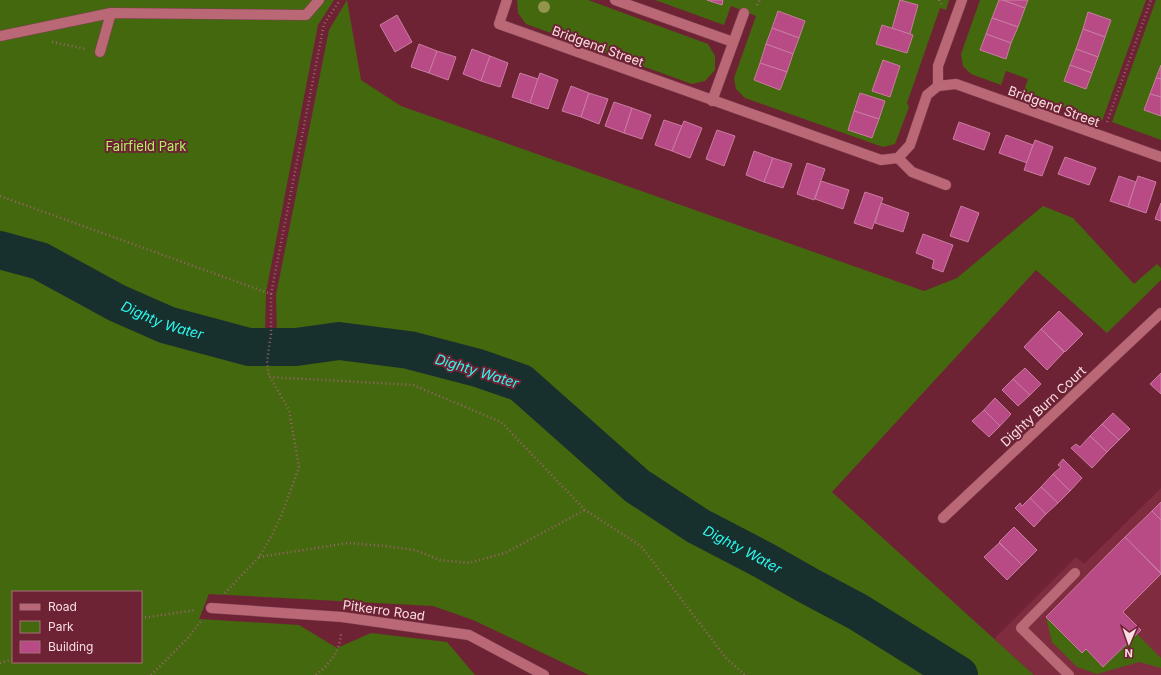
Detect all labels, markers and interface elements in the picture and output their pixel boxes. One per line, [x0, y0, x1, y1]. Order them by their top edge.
street label: Bridgend Street [550, 22, 646, 70]
street label: Bridgend Street [1006, 82, 1102, 130]
park label: Fairfield Park [105, 138, 187, 154]
water label: Dighty Water [119, 297, 206, 343]
water label: Dighty Water [433, 350, 522, 392]
street label: Dighty Burn Court [997, 362, 1089, 450]
water label: Dighty Water [701, 521, 786, 577]
legend [12, 591, 142, 663]
street label: Pitkerro Road [342, 596, 426, 624]
text: Road [48, 599, 77, 614]
text: Park [48, 619, 74, 634]
north arrow [1109, 623, 1149, 663]
text: Building [48, 639, 93, 654]
text: N [1124, 646, 1133, 660]

